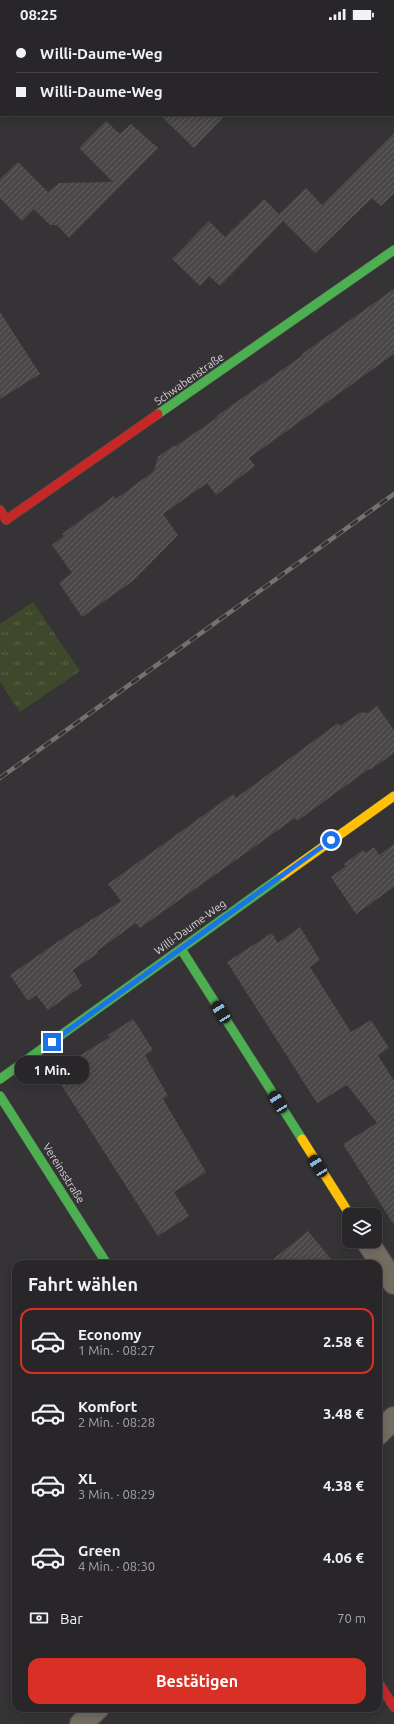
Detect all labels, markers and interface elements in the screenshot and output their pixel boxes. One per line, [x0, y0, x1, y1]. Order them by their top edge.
text: 08:25 [20, 6, 58, 23]
text: Willi-Daume-Weg [40, 45, 163, 62]
text: Willi-Daume-Weg [40, 83, 163, 100]
street label: Schwabenstraße [152, 351, 226, 407]
route start [322, 831, 340, 849]
street label: Willi-Daume-Weg [152, 897, 228, 957]
car [210, 999, 232, 1025]
route end [43, 1033, 61, 1051]
callout: 1 Min. [15, 1056, 89, 1084]
text: 1 Min. [34, 1063, 70, 1077]
car [267, 1089, 289, 1115]
street label: Vereinsstraße [41, 1141, 87, 1205]
car [307, 1153, 329, 1179]
map controls [342, 1208, 382, 1248]
button: layers [342, 1208, 382, 1248]
text: Fahrt wählen [28, 1274, 138, 1294]
icon: car [30, 1323, 66, 1359]
text: Economy [78, 1326, 142, 1343]
text: 2.58 € [323, 1333, 364, 1350]
text: 1 Min. · 08:27 [78, 1343, 155, 1357]
icon: car [30, 1395, 66, 1431]
text: Komfort [78, 1398, 137, 1415]
text: 3.48 € [323, 1405, 364, 1422]
text: 2 Min. · 08:28 [78, 1415, 155, 1429]
icon: car [30, 1467, 66, 1503]
text: XL [78, 1470, 96, 1487]
text: 4.38 € [323, 1477, 364, 1494]
text: 3 Min. · 08:29 [78, 1487, 155, 1501]
icon: car [30, 1539, 66, 1575]
text: Green [78, 1542, 120, 1559]
text: 4.06 € [323, 1549, 364, 1566]
text: 4 Min. · 08:30 [78, 1559, 155, 1573]
icon: cash [28, 1607, 50, 1629]
text: Bar [60, 1610, 83, 1627]
text: 70 m [337, 1611, 366, 1625]
button: Bestätigen [28, 1658, 366, 1704]

